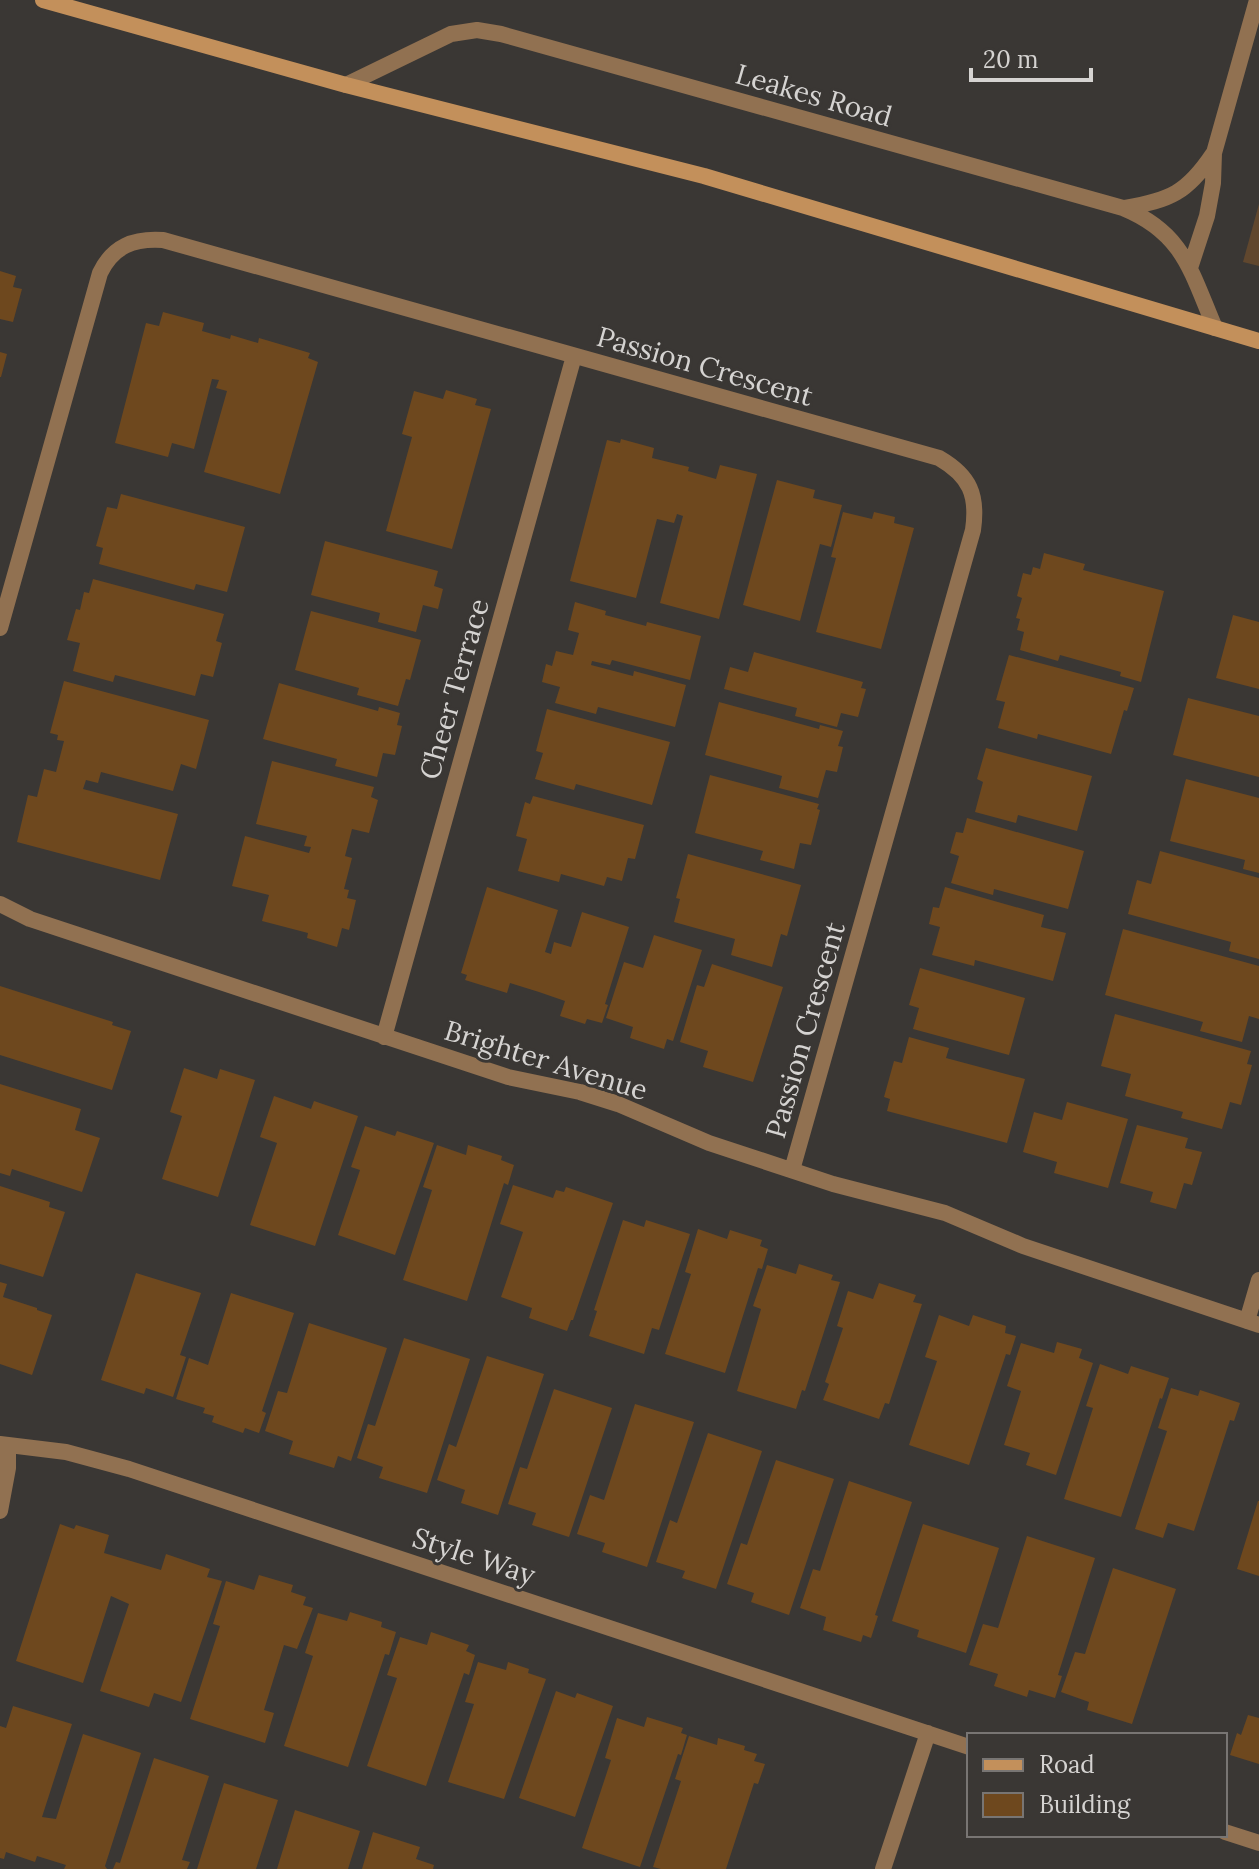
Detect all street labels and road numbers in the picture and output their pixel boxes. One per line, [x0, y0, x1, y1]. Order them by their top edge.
street label: Leakes Road [732, 55, 896, 135]
street label: Passion Crescent [593, 318, 817, 414]
street label: Cheer Terrace [411, 595, 497, 783]
street label: Passion Crescent [757, 918, 853, 1142]
street label: Brighter Avenue [440, 1012, 652, 1108]
street label: Style Way [408, 1519, 540, 1593]

